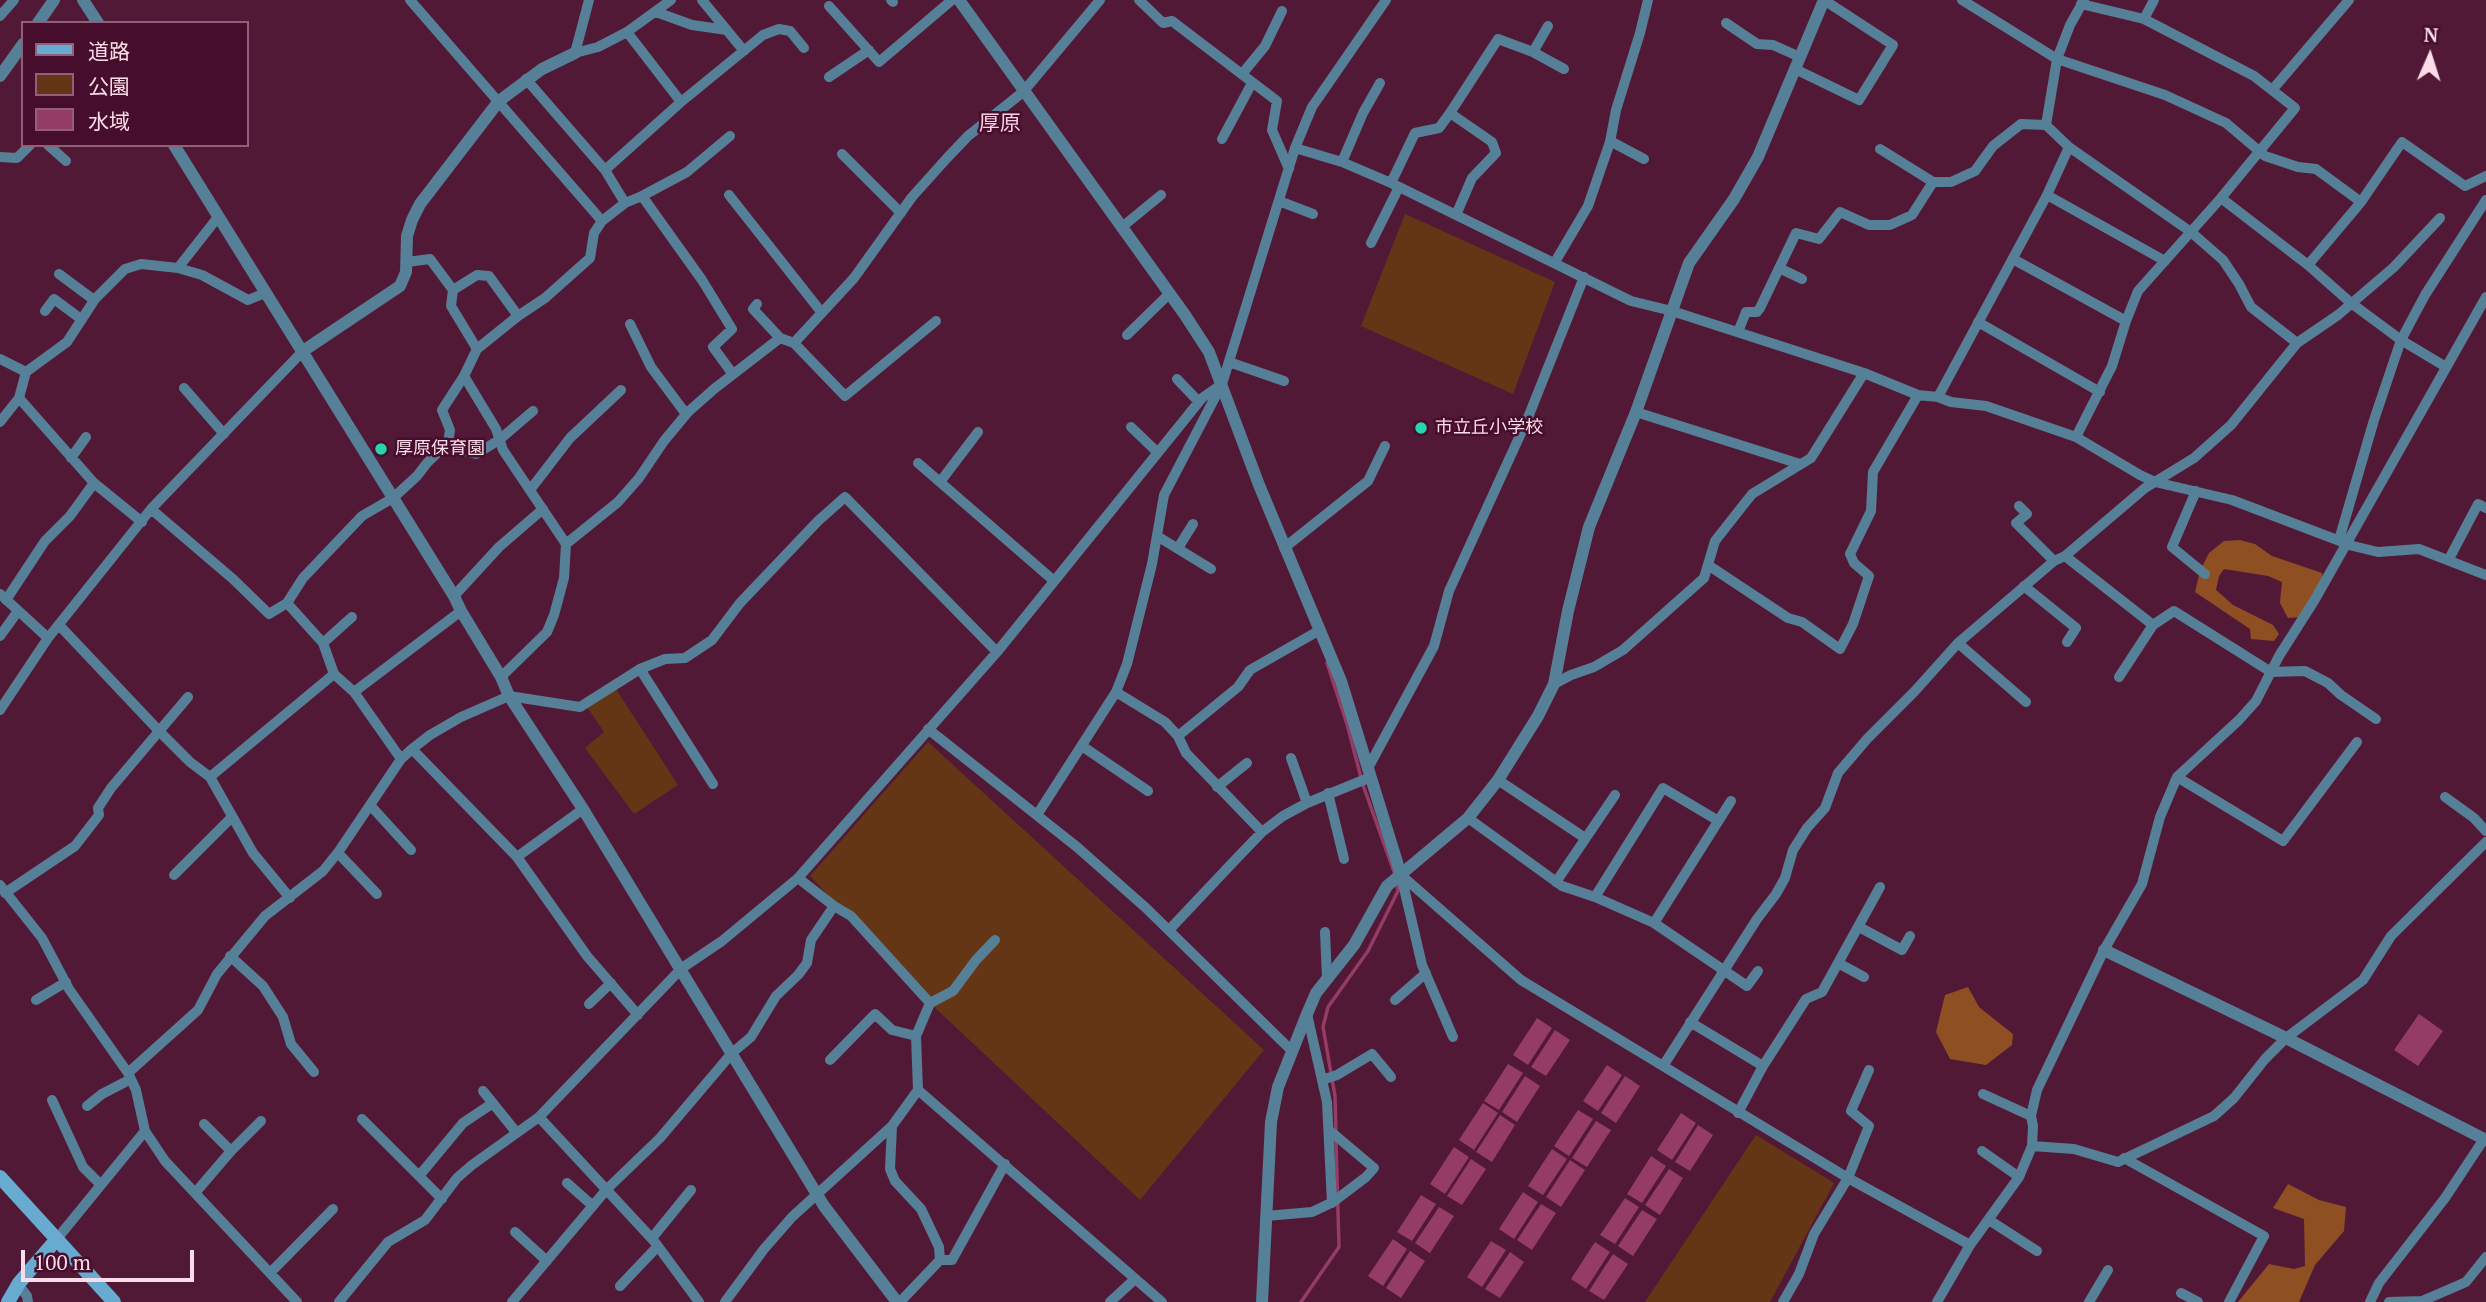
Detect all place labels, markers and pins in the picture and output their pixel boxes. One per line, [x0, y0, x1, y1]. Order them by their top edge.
place label: 市立丘小学校 [1435, 417, 1543, 439]
marker: 市立丘小学校 [1413, 420, 1429, 436]
place label: 厚原保育園 [395, 438, 485, 460]
marker: 厚原保育園 [373, 441, 389, 457]

